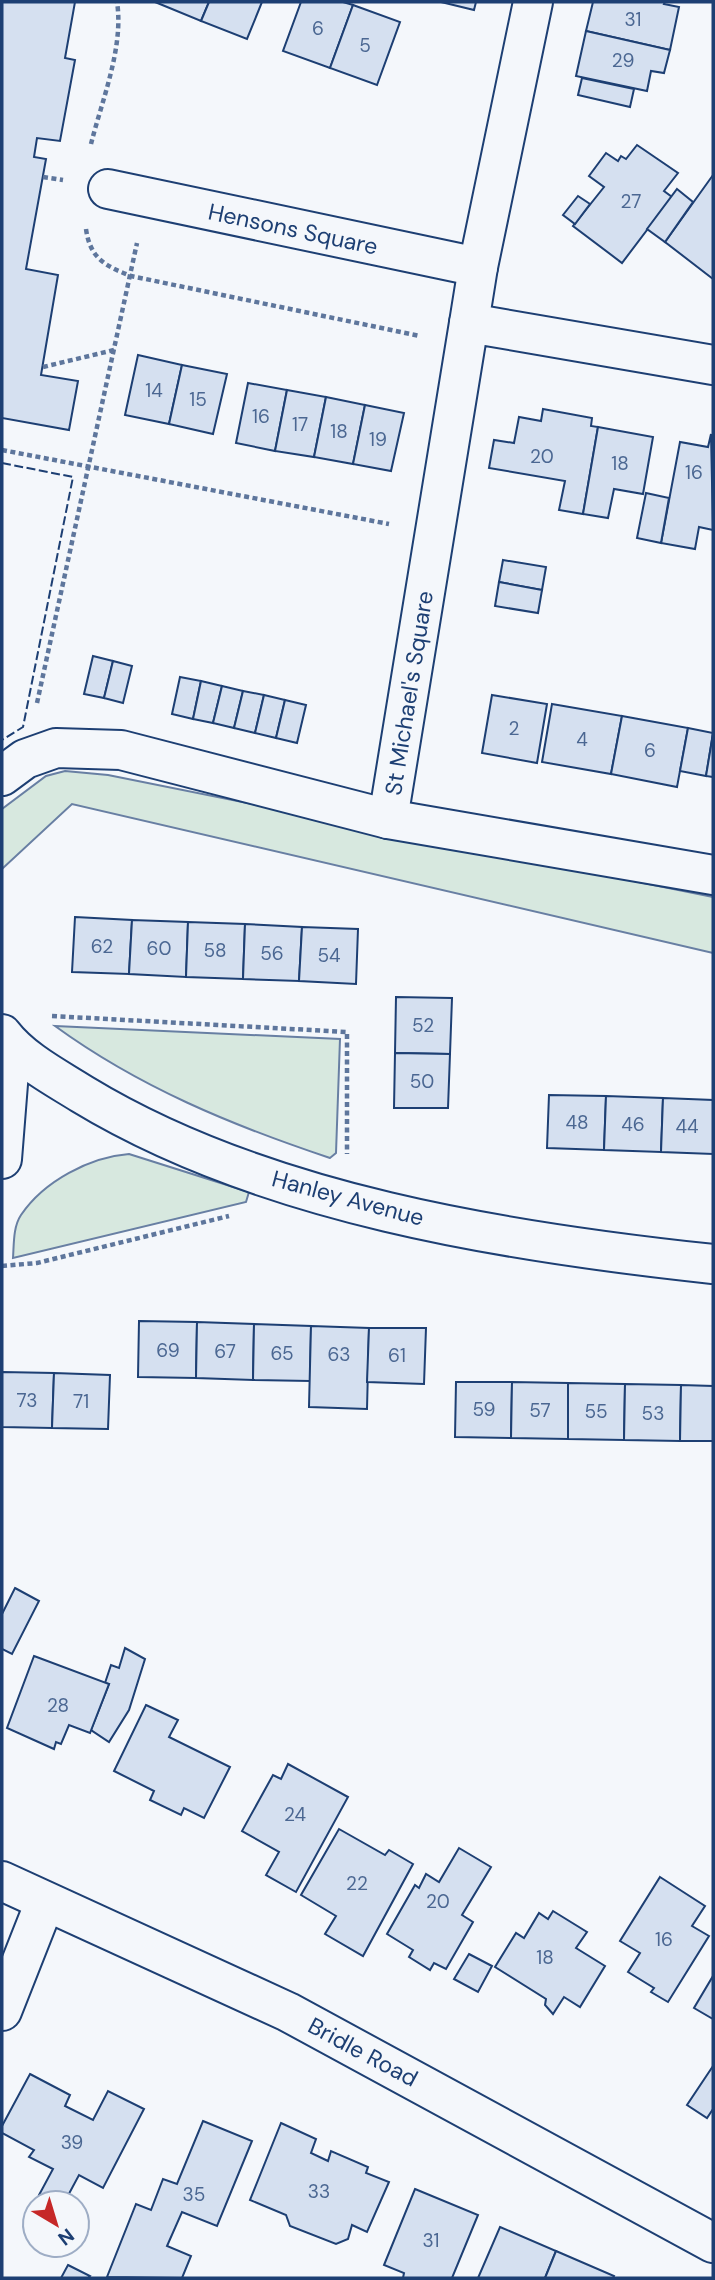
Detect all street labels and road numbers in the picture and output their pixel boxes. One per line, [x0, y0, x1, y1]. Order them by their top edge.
street label: Hensons Square [205, 196, 381, 262]
street label: St Michael's Square [378, 589, 440, 797]
street label: Hanley Avenue [269, 1163, 427, 1233]
street label: Bridle Road [303, 2011, 423, 2093]

